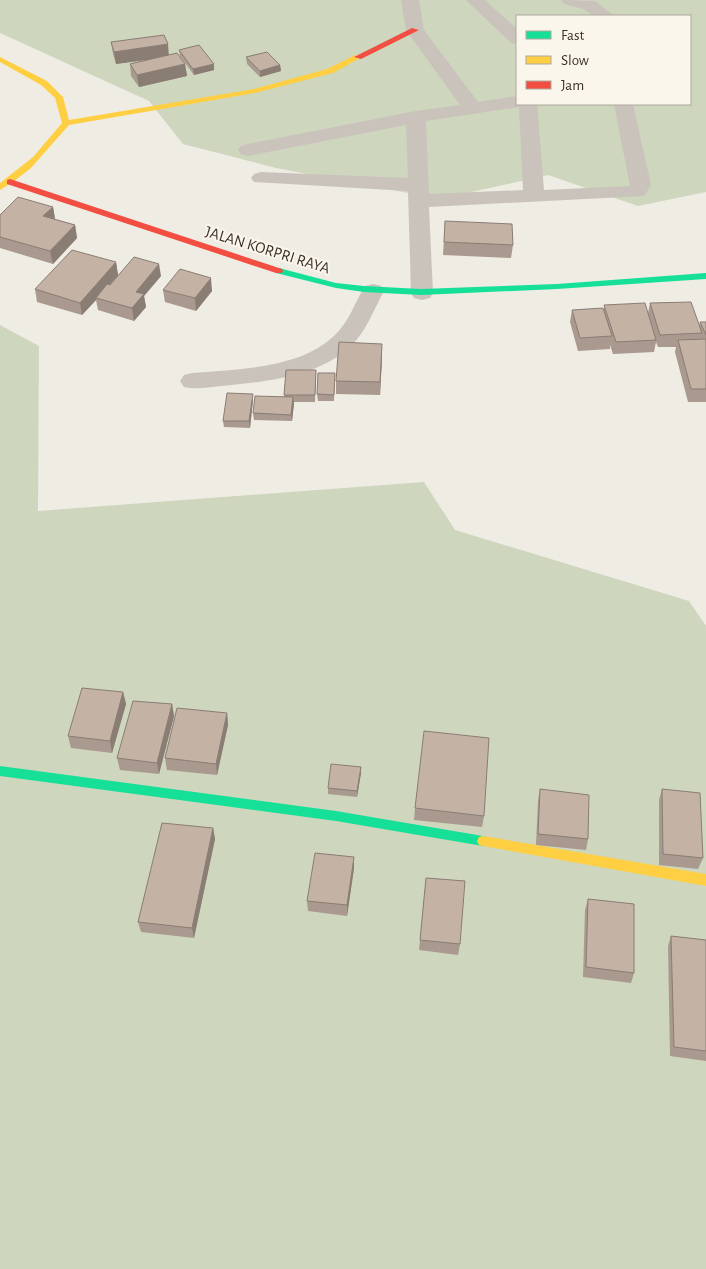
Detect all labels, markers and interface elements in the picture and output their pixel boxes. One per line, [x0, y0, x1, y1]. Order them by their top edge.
legend [516, 15, 691, 105]
text: Fast [561, 28, 585, 43]
text: Slow [561, 53, 589, 68]
text: Jam [561, 78, 584, 93]
street label: JALAN KORPRI RAYA [203, 223, 332, 277]

